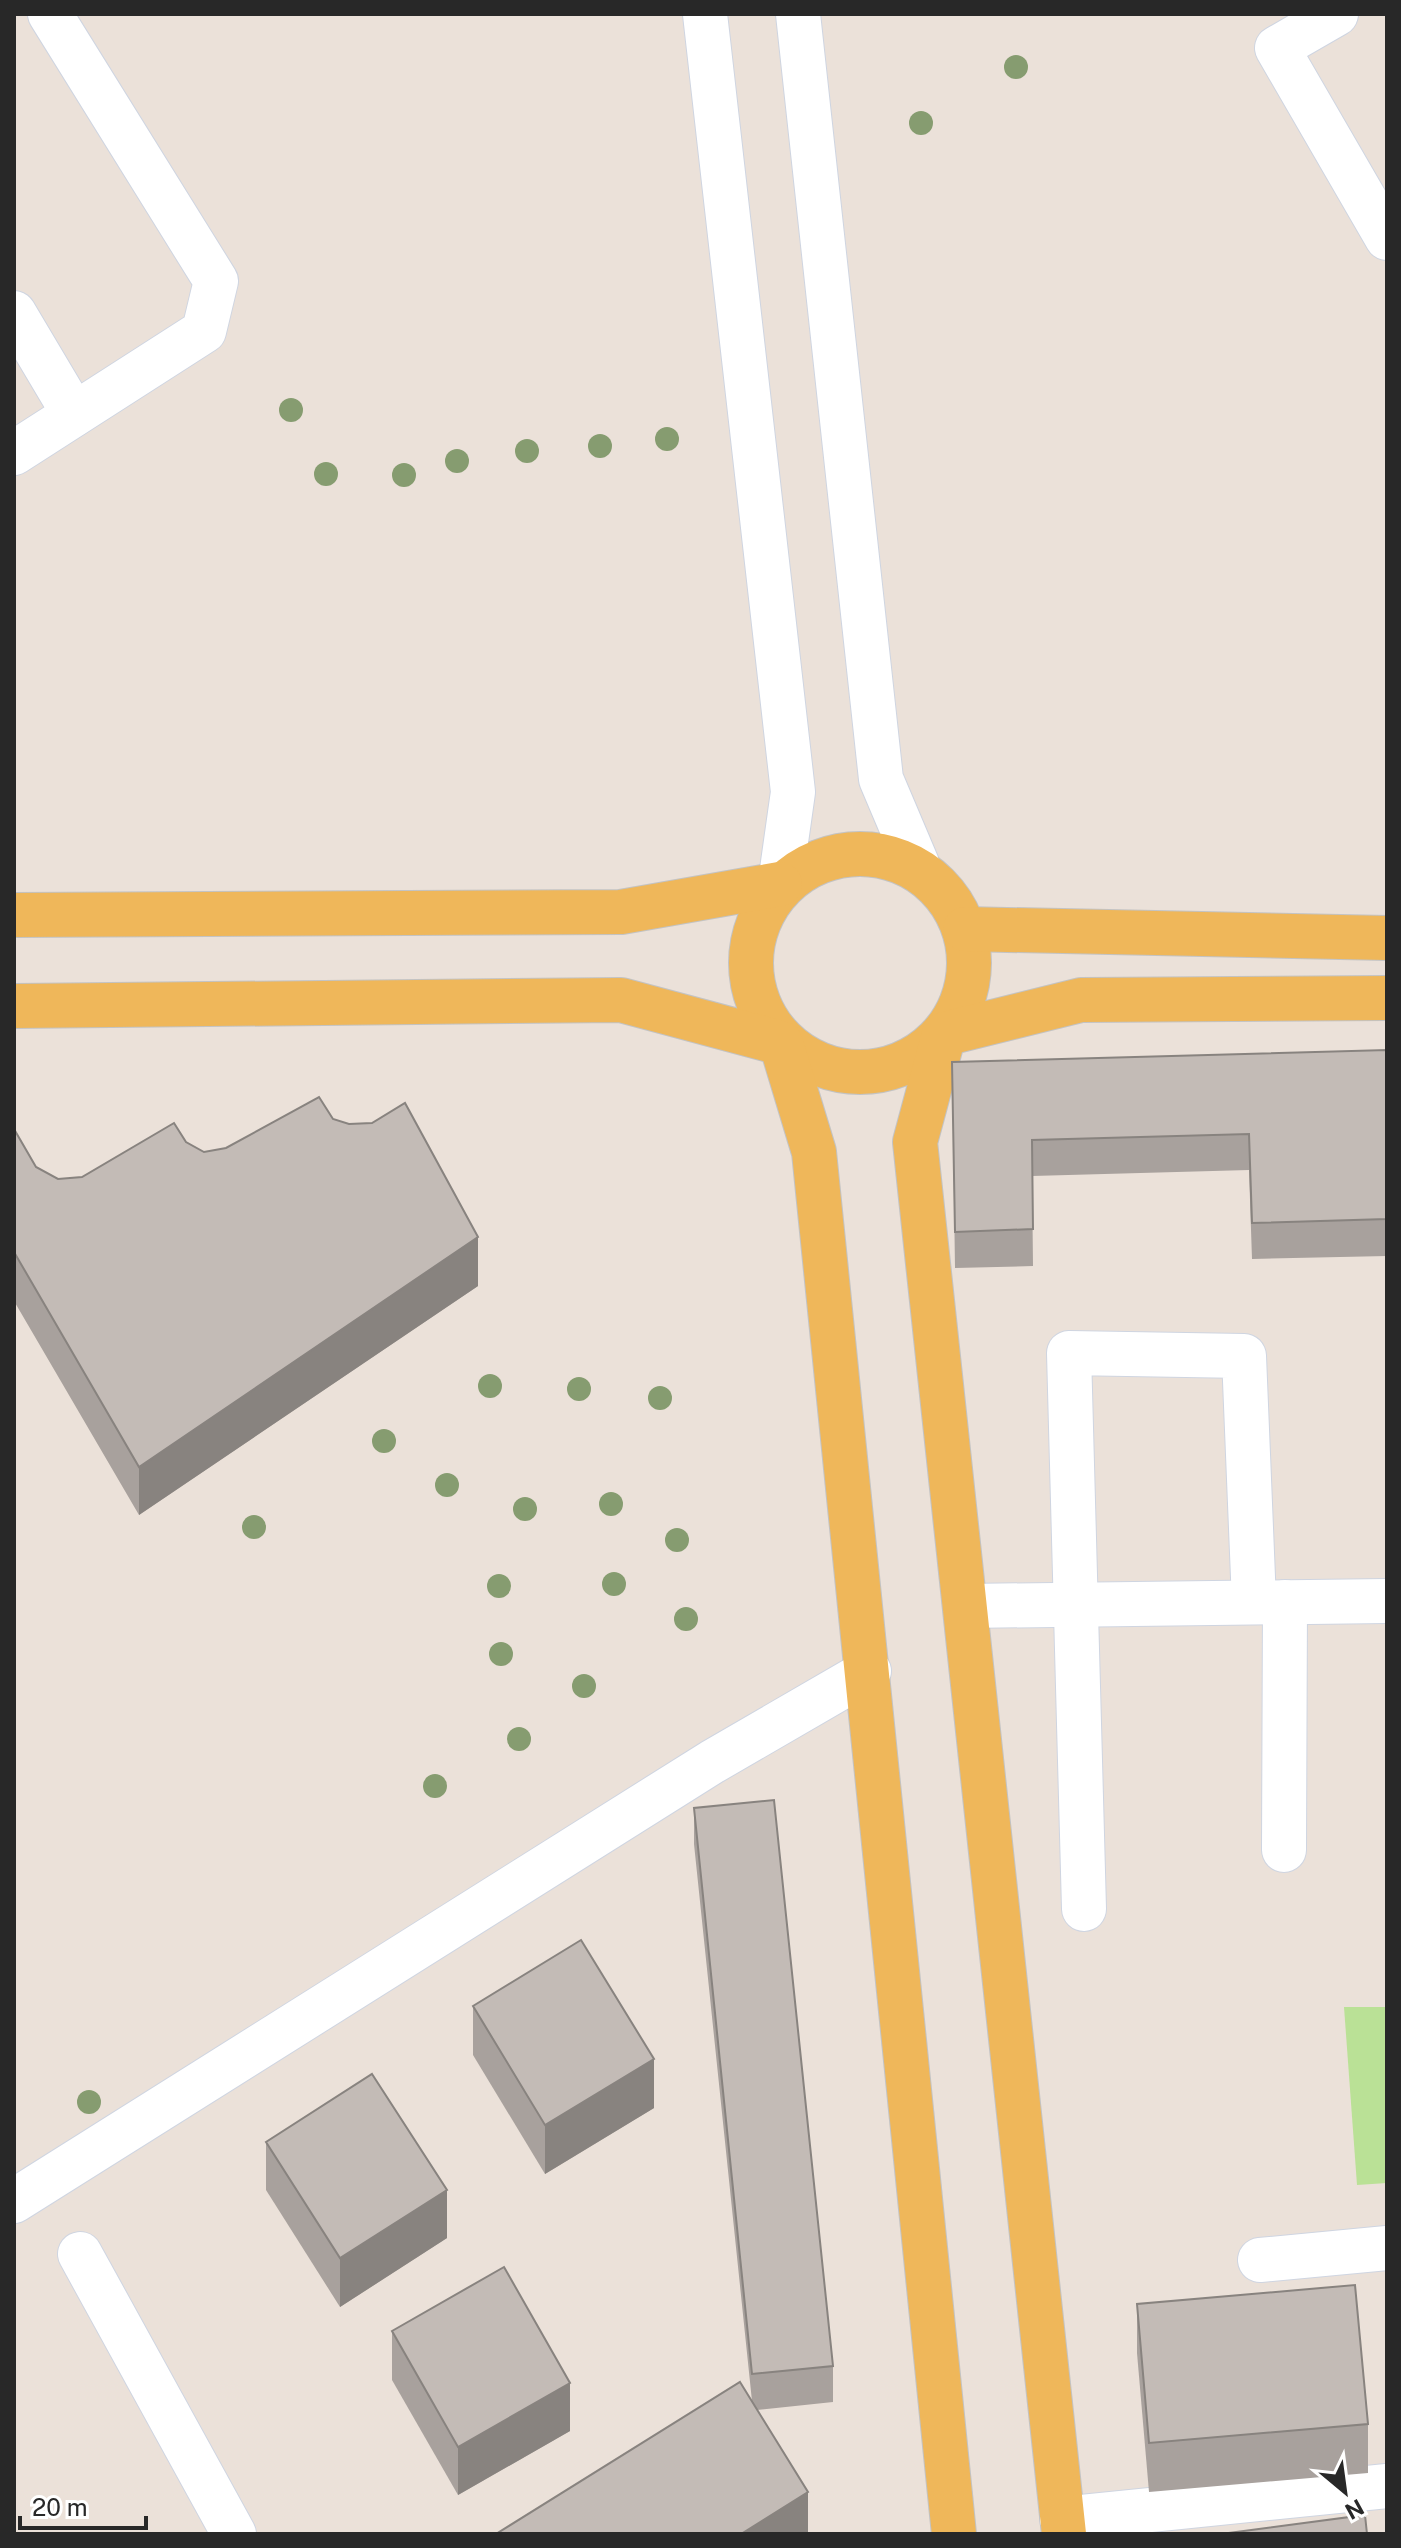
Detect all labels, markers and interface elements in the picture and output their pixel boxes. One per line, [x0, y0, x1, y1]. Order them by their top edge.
north arrow [1305, 2452, 1385, 2532]
scale bar [20, 2480, 146, 2530]
text: 20 m [32, 2493, 88, 2521]
text: N [1341, 2494, 1369, 2525]

